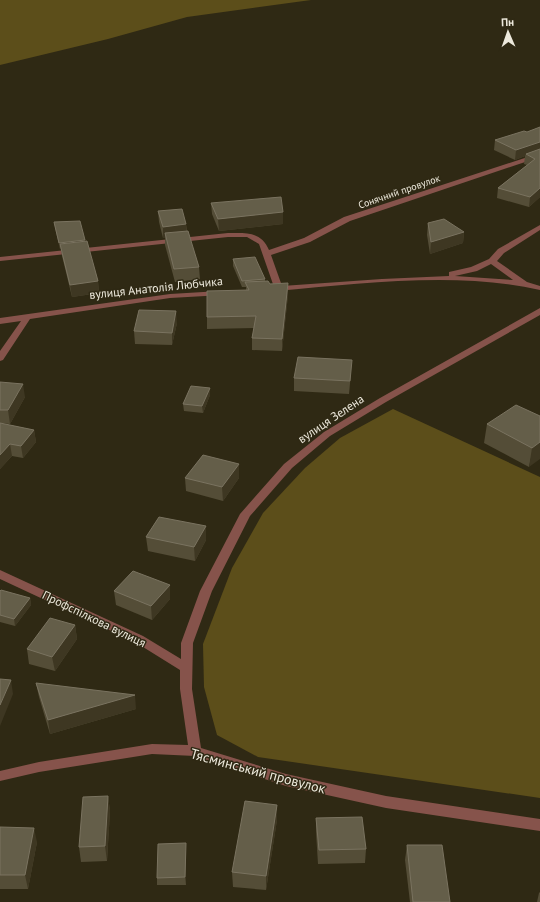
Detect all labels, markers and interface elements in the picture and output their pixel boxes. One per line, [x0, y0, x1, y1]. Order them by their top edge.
north arrow [488, 12, 528, 52]
text: Пн [501, 15, 514, 29]
street label: Сонячний провулок [357, 171, 442, 212]
street label: вулиця Анатолія Любчика [88, 273, 224, 302]
street label: вулиця Зелена [295, 391, 367, 446]
street label: Профспілкова вулиця [40, 587, 149, 650]
street label: Тясминський провулок [188, 744, 328, 798]

